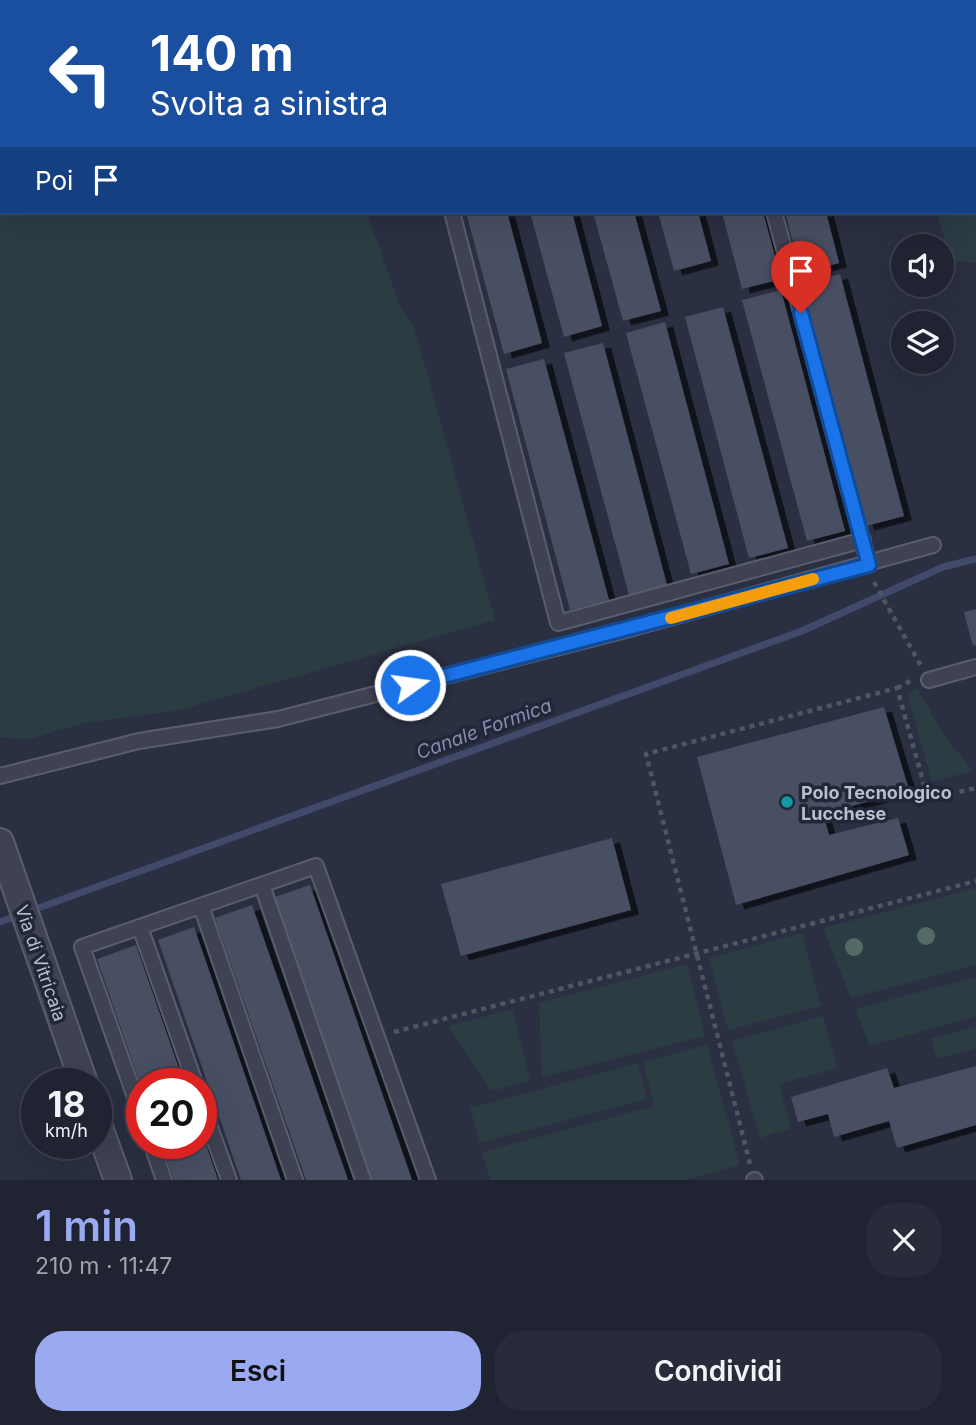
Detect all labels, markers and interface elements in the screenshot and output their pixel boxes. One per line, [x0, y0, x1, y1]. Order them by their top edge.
text: 140 m [150, 24, 294, 83]
icon: left [35, 28, 126, 119]
text: Svolta a sinistra [150, 84, 389, 123]
icon: arrive [87, 161, 125, 199]
text: Poi [35, 165, 73, 196]
map controls [891, 234, 954, 374]
button: sound [891, 234, 954, 297]
pin [771, 241, 831, 313]
icon: arrive [782, 252, 820, 290]
button: layers [891, 311, 954, 374]
position arrow [373, 648, 447, 722]
water label: Canale Formica [413, 694, 555, 764]
place label: Polo Tecnologico Lucchese [801, 782, 952, 824]
marker: Polo Tecnologico Lucchese [779, 794, 795, 810]
street label: Via di Vitricaia [11, 902, 71, 1024]
speed limit sign: 20 [126, 1068, 217, 1159]
text: 18 [48, 1083, 85, 1125]
text: km/h [45, 1120, 88, 1141]
text: 1 min [35, 1200, 138, 1251]
button: close [867, 1203, 941, 1277]
text: 210 m · 11:47 [35, 1252, 172, 1280]
button: Esci [35, 1331, 481, 1411]
button: Condividi [495, 1331, 941, 1411]

